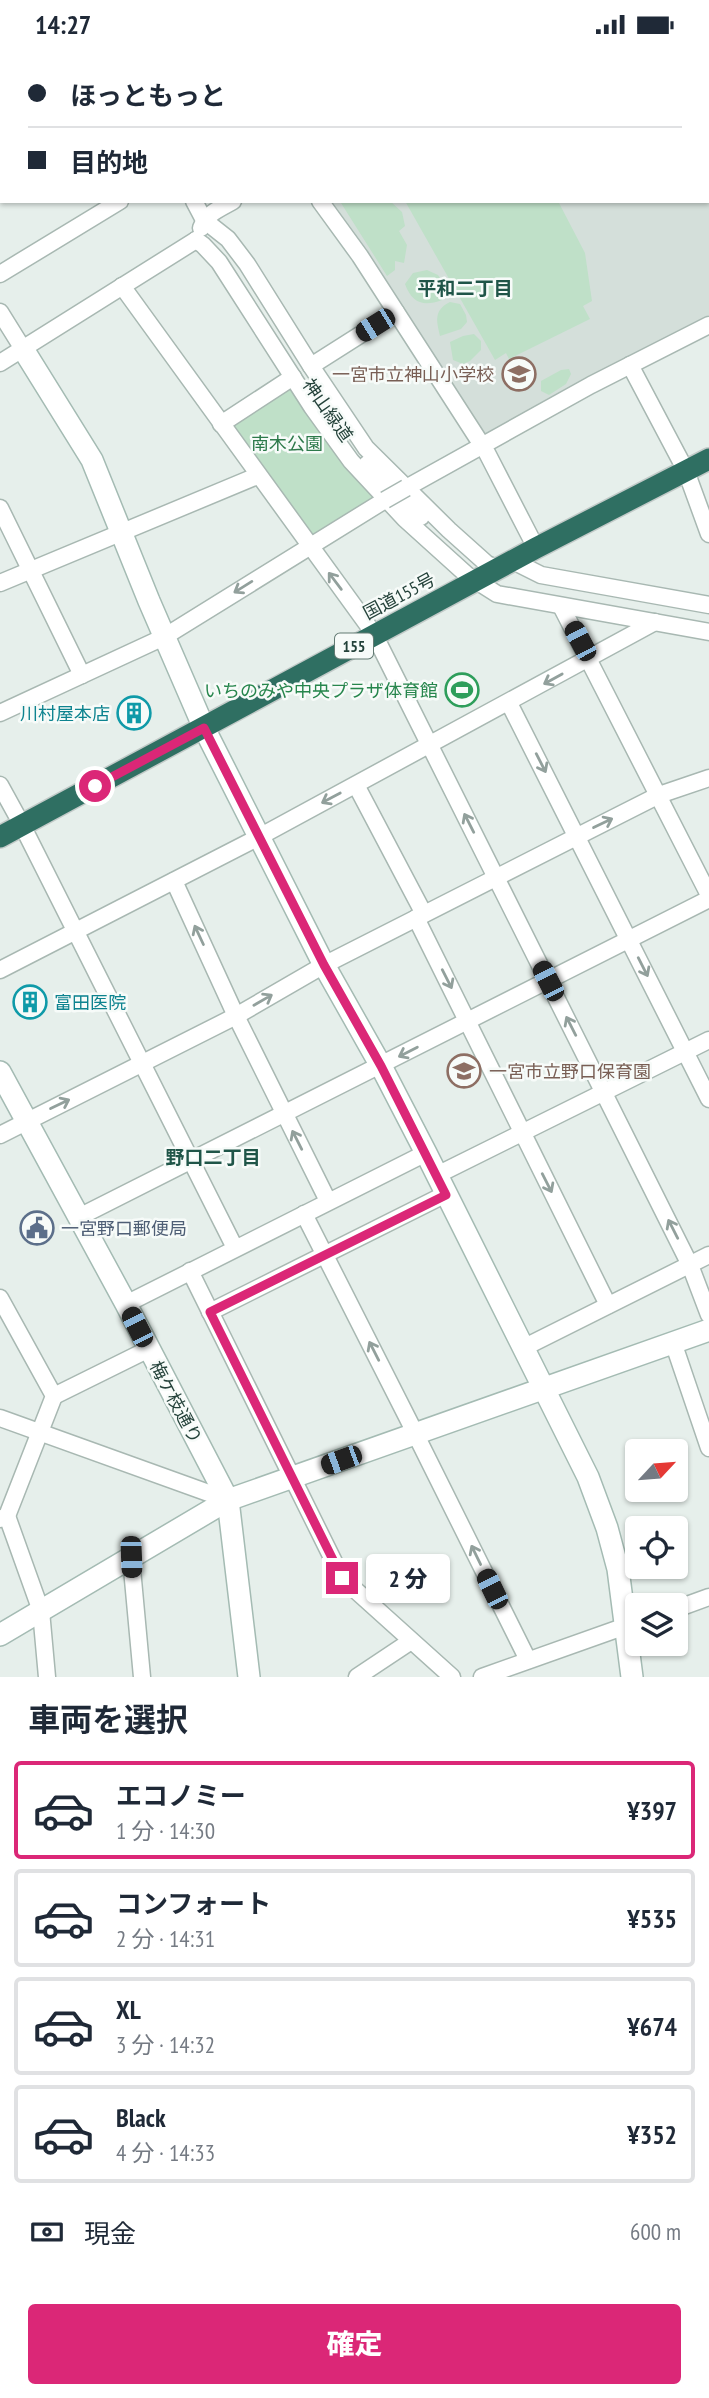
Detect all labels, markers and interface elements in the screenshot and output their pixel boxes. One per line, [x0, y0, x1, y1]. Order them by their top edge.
text: 14:27 [35, 8, 91, 41]
text: ほっともっと [70, 79, 226, 112]
text: 目的地 [70, 146, 148, 179]
district label: 平和二丁目 [417, 276, 513, 300]
car [352, 305, 399, 345]
school or university icon: 一宮市立神山小学校 [500, 355, 538, 393]
place label: 一宮市立神山小学校 [332, 363, 494, 386]
street label: 神山緑道 [298, 374, 358, 446]
park label: 南木公園 [251, 432, 323, 455]
street label: 国道155号 [359, 567, 439, 625]
one-way arrow [328, 572, 343, 591]
one-way arrow [234, 579, 253, 594]
car [561, 618, 600, 664]
road number: 155 [335, 633, 373, 659]
sports icon: いちのみや中央プラザ体育館 [443, 671, 481, 709]
one-way arrow [543, 673, 564, 686]
place label: いちのみや中央プラザ体育館 [204, 679, 438, 702]
building icon: 川村屋本店 [115, 694, 153, 732]
place label: 川村屋本店 [20, 702, 110, 725]
one-way arrow [534, 753, 548, 773]
route start [79, 770, 111, 802]
one-way arrow [321, 792, 342, 805]
one-way arrow [461, 813, 475, 834]
one-way arrow [592, 816, 613, 829]
one-way arrow [191, 925, 205, 946]
one-way arrow [636, 956, 650, 977]
car [530, 958, 567, 1004]
one-way arrow [440, 968, 454, 989]
building icon: 富田医院 [11, 983, 49, 1021]
place label: 富田医院 [54, 991, 126, 1014]
one-way arrow [252, 993, 273, 1006]
one-way arrow [563, 1016, 577, 1037]
one-way arrow [398, 1046, 419, 1059]
school or university icon: 一宮市立野口保育園 [445, 1052, 483, 1090]
place label: 一宮市立野口保育園 [489, 1060, 651, 1083]
one-way arrow [49, 1096, 70, 1110]
one-way arrow [290, 1130, 304, 1151]
district label: 野口二丁目 [165, 1145, 261, 1169]
one-way arrow [540, 1172, 554, 1193]
public building icon: 一宮野口郵便局 [18, 1209, 56, 1247]
place label: 一宮野口郵便局 [61, 1217, 187, 1240]
one-way arrow [665, 1220, 679, 1240]
car [119, 1304, 156, 1350]
one-way arrow [367, 1342, 381, 1362]
street label: 梅ケ枝通り [145, 1357, 207, 1447]
north arrow [625, 1439, 688, 1501]
map controls [625, 1439, 688, 1656]
car [318, 1443, 365, 1477]
button: locate [625, 1516, 688, 1579]
car [120, 1536, 143, 1578]
one-way arrow [468, 1545, 482, 1566]
callout: 2 分 [366, 1553, 450, 1603]
route end [326, 1562, 358, 1594]
text: 2 分 [389, 1564, 427, 1593]
car [474, 1566, 511, 1612]
button: layers [625, 1593, 688, 1656]
text: 車両を選択 [28, 1698, 188, 1740]
icon: car [32, 1779, 95, 1842]
text: エコノミー [116, 1779, 246, 1812]
text: ¥397 [627, 1794, 677, 1827]
text: 1 分 · 14:30 [116, 1816, 215, 1845]
icon: car [32, 1887, 95, 1950]
text: コンフォート [116, 1887, 271, 1920]
text: ¥535 [627, 1902, 677, 1935]
text: 2 分 · 14:31 [116, 1924, 215, 1953]
text: XL [116, 1993, 141, 2026]
icon: car [32, 1995, 95, 2058]
text: ¥674 [627, 2010, 677, 2043]
text: 3 分 · 14:32 [116, 2030, 215, 2059]
text: Black [116, 2101, 166, 2134]
icon: car [32, 2103, 95, 2166]
text: ¥352 [627, 2118, 677, 2151]
text: 4 分 · 14:33 [116, 2138, 215, 2167]
icon: cash [28, 2213, 66, 2251]
text: 現金 [84, 2217, 136, 2250]
text: 600 m [630, 2217, 681, 2246]
button: 確定 [28, 2304, 681, 2384]

